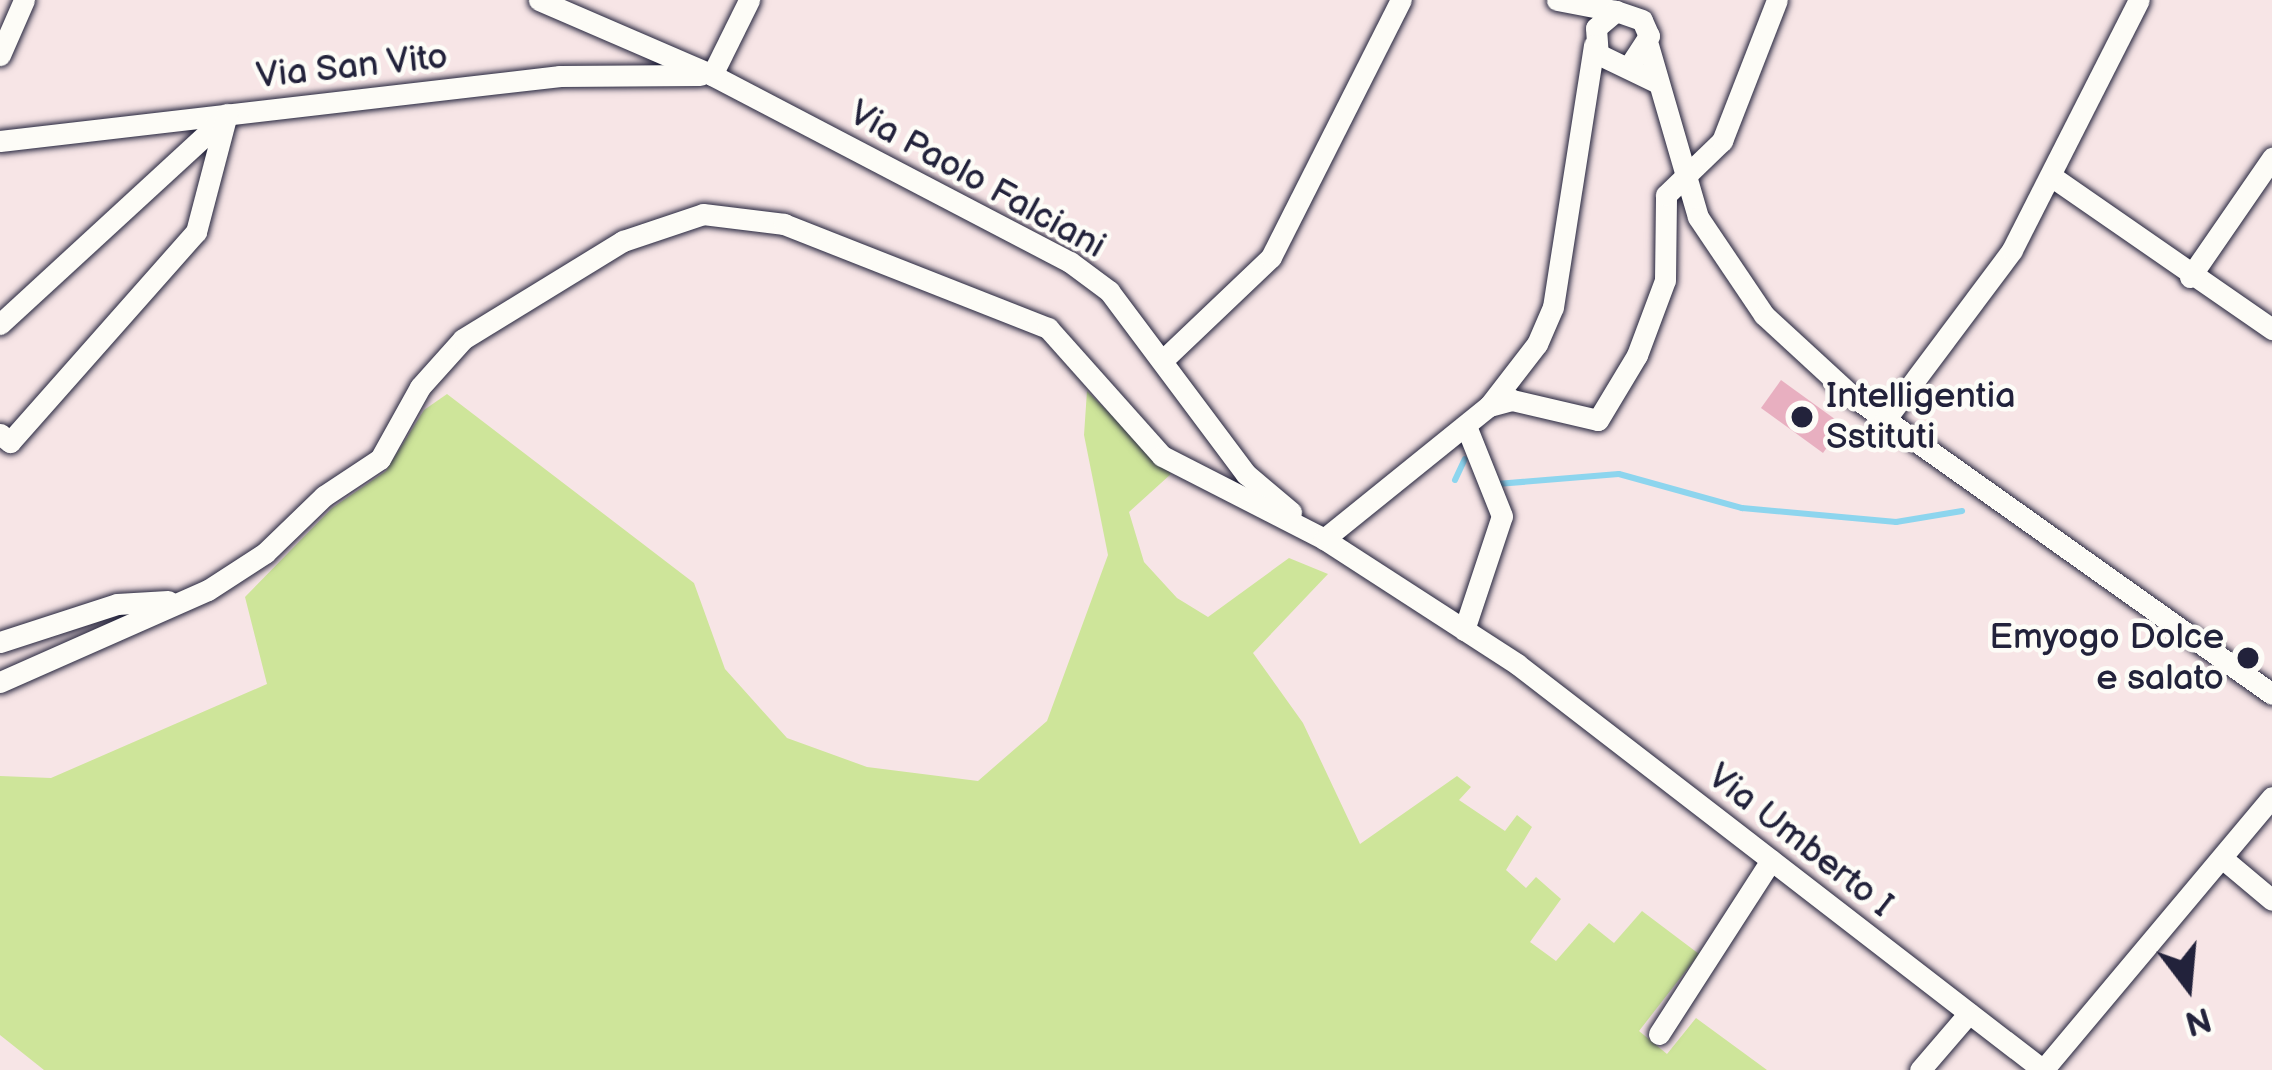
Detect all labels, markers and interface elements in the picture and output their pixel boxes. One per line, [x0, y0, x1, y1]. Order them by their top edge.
street label: Via San Vito [253, 35, 451, 99]
street label: Via Paolo Falciani [841, 92, 1113, 268]
place label: Intelligentia Sstituti [1826, 374, 2016, 459]
marker: Intelligentia Sstituti [1789, 404, 1815, 430]
place label: Emyogo Dolce e salato [1989, 615, 2224, 700]
marker: Emyogo Dolce e salato [2235, 645, 2261, 671]
street label: Via Umberto I [1699, 755, 1901, 927]
north arrow [2128, 926, 2248, 1046]
text: N [2180, 998, 2215, 1043]

